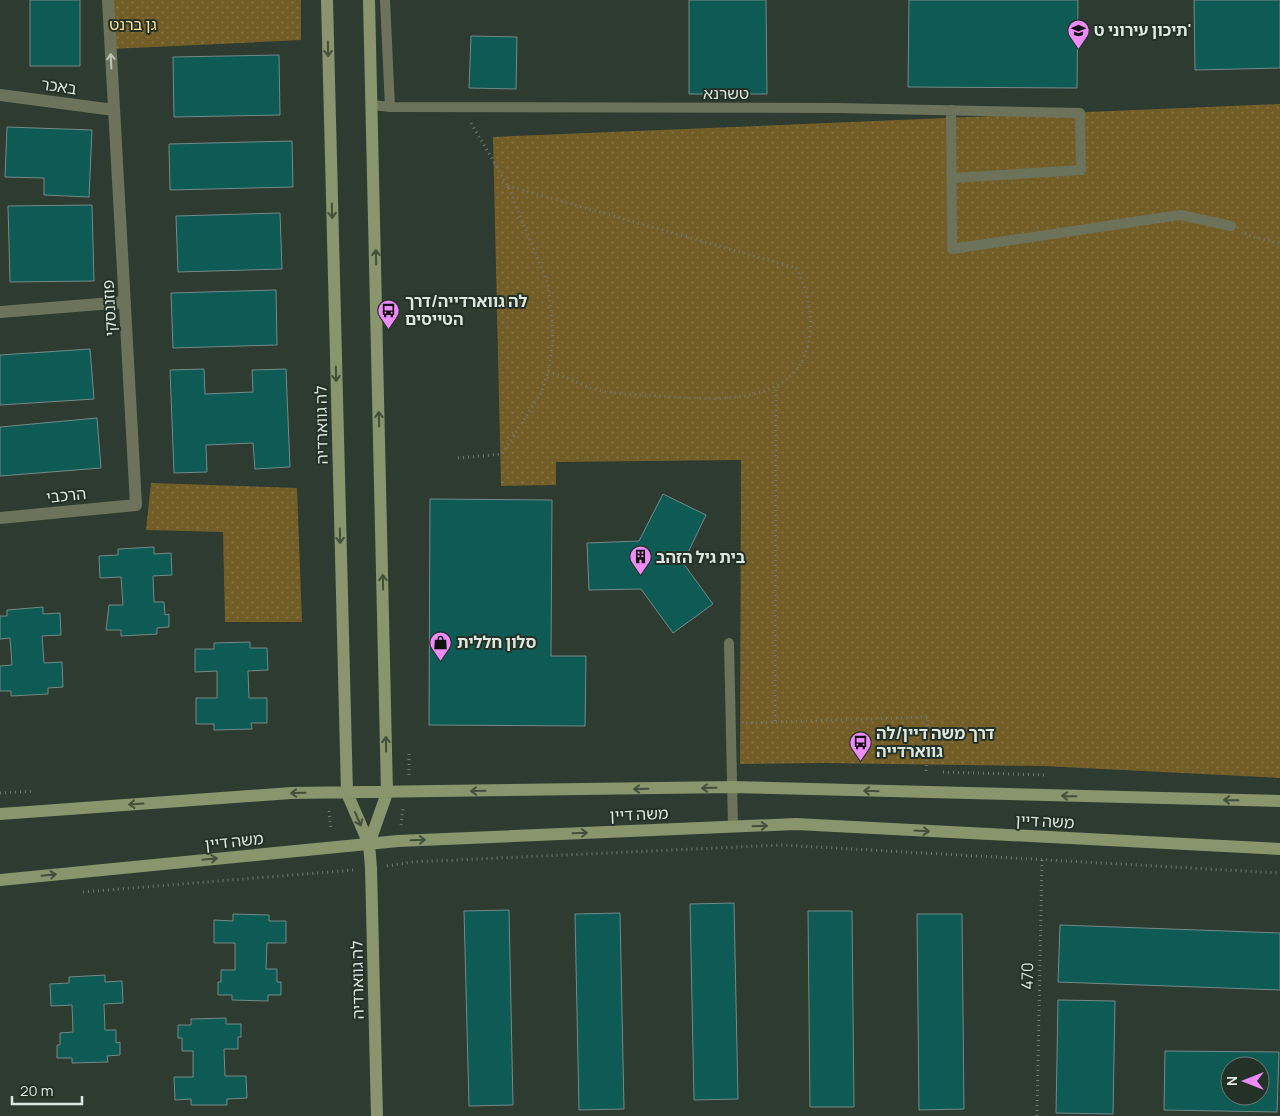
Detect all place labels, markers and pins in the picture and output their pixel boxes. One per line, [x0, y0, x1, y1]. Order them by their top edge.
school or university icon: תיכון עירוני ט' [1066, 18, 1090, 49]
place label: תיכון עירוני ט' [1094, 19, 1192, 41]
place label: לה גווארדייה/דרך הטייסים [405, 290, 527, 330]
bus stop icon: לה גווארדייה/דרך הטייסים [377, 298, 401, 329]
building icon: בית גיל הזהב [628, 545, 652, 576]
place label: בית גיל הזהב [656, 546, 746, 568]
shop icon: סלון חללית [429, 630, 453, 661]
place label: סלון חללית [457, 631, 536, 653]
place label: דרך משה דיין/לה גווארדייה [876, 722, 994, 762]
bus stop icon: דרך משה דיין/לה גווארדייה [848, 730, 872, 761]

